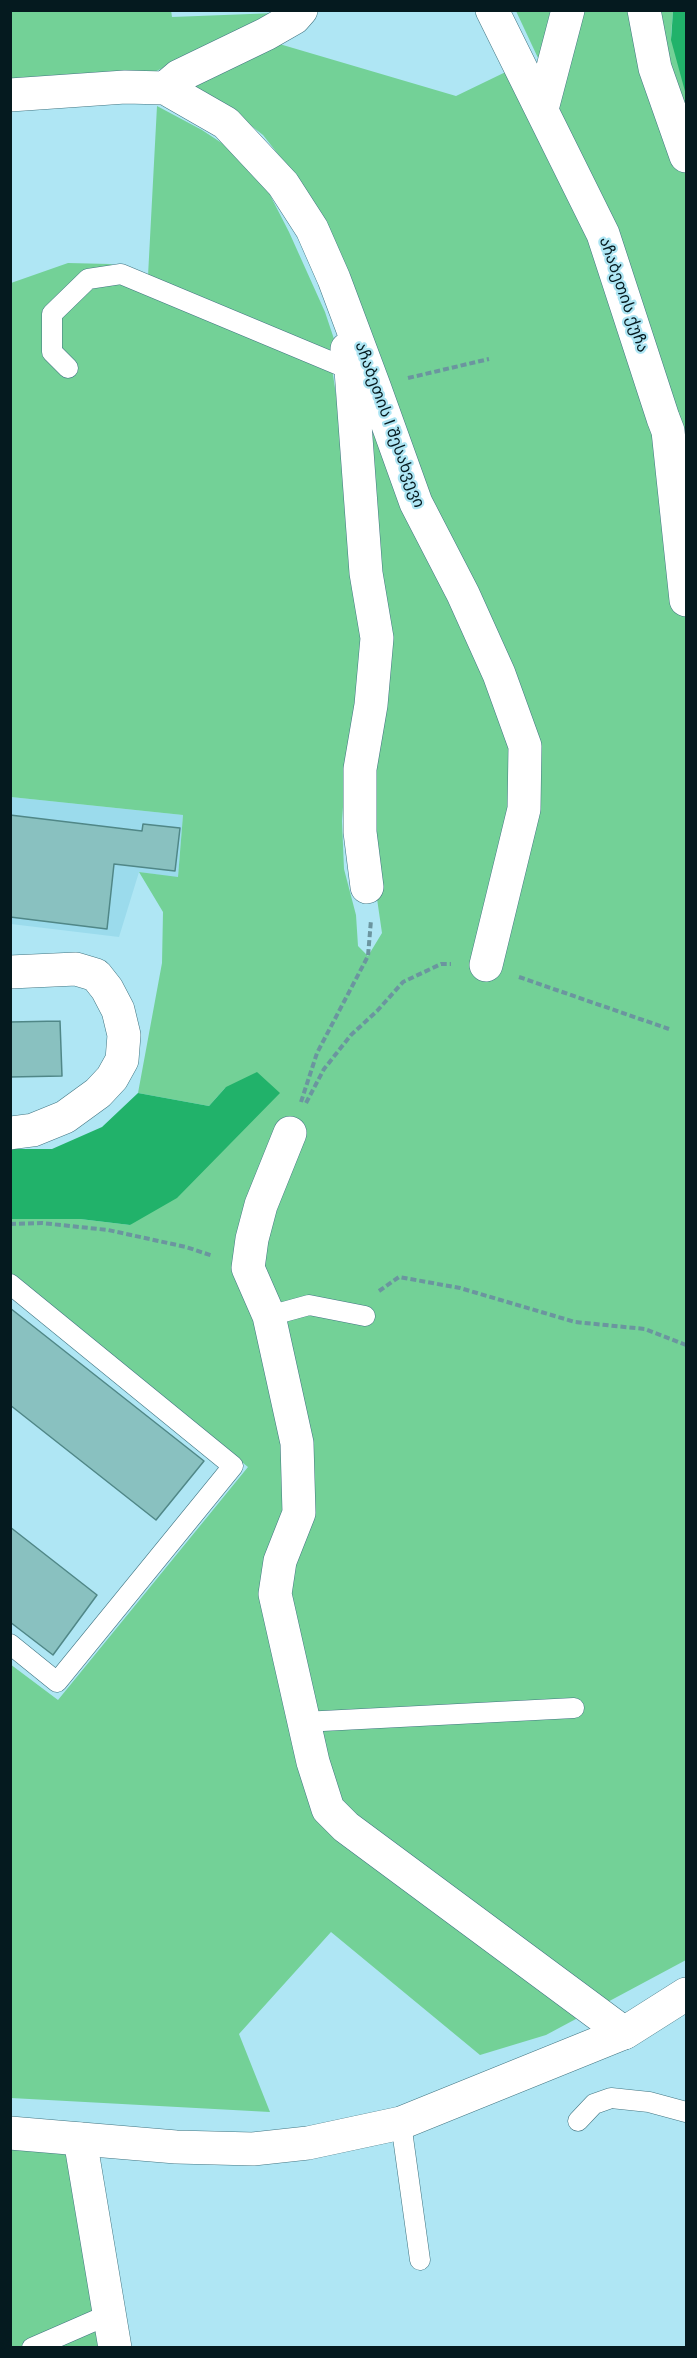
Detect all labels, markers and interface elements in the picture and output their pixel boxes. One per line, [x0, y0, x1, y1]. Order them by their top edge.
street label: აჩაბეთის ქუჩა [594, 235, 652, 355]
street label: აჩაბეთის I შესახვევი [350, 339, 428, 511]

